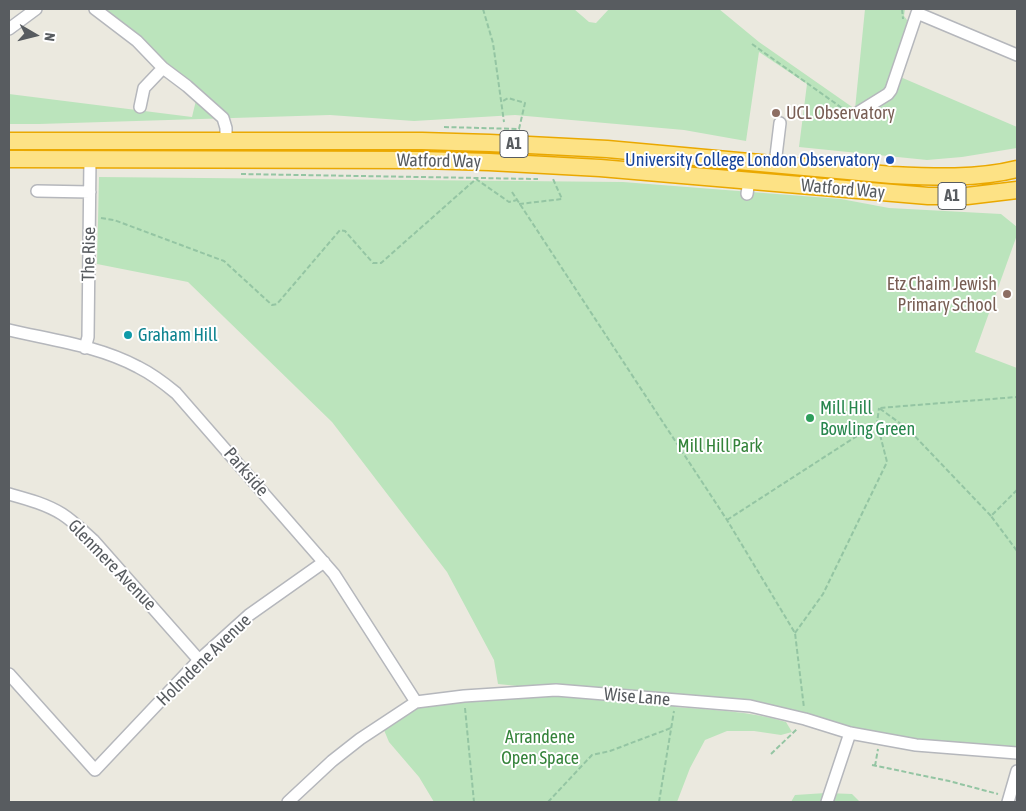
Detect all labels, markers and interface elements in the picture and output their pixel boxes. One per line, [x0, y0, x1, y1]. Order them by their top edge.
north arrow [10, 10, 60, 60]
text: N [41, 32, 58, 42]
place label: UCL Observatory [786, 102, 895, 124]
marker: UCL Observatory [770, 107, 782, 119]
road number: A1 [500, 130, 528, 158]
street label: Watford Way [397, 149, 481, 173]
place label: University College London Observatory [625, 149, 880, 171]
marker: University College London Observatory [884, 154, 896, 166]
street label: Watford Way [800, 175, 886, 203]
road number: A1 [938, 182, 966, 210]
street label: The Rise [78, 227, 100, 281]
place label: Etz Chaim Jewish Primary School [887, 273, 997, 316]
marker: Etz Chaim Jewish Primary School [1001, 288, 1013, 300]
place label: Graham Hill [138, 324, 218, 346]
marker: Graham Hill [122, 329, 134, 341]
place label: Mill Hill Bowling Green [820, 397, 915, 439]
marker: Mill Hill Bowling Green [804, 412, 816, 424]
park label: Mill Hill Park [678, 435, 762, 457]
street label: Parkside [219, 443, 273, 501]
street label: Glenmere Avenue [63, 515, 161, 615]
street label: Holmdene Avenue [152, 610, 256, 710]
street label: Wise Lane [603, 683, 671, 711]
park label: Arrandene Open Space [501, 726, 579, 769]

